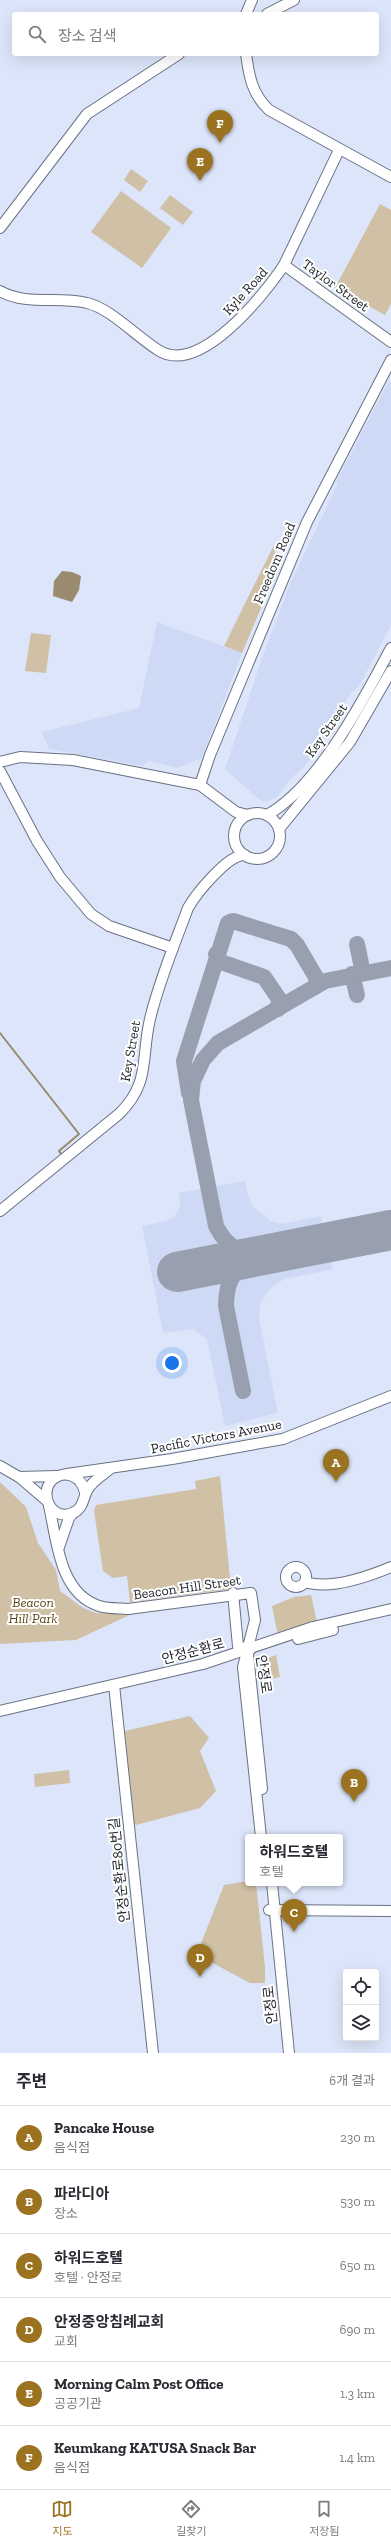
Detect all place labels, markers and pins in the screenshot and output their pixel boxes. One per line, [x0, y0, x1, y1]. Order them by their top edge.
pin: F [207, 110, 233, 143]
pin: E [187, 148, 213, 181]
pin: A [323, 1449, 349, 1482]
pin: B [341, 1769, 367, 1802]
pin: C [281, 1899, 307, 1932]
pin: D [187, 1944, 213, 1977]

